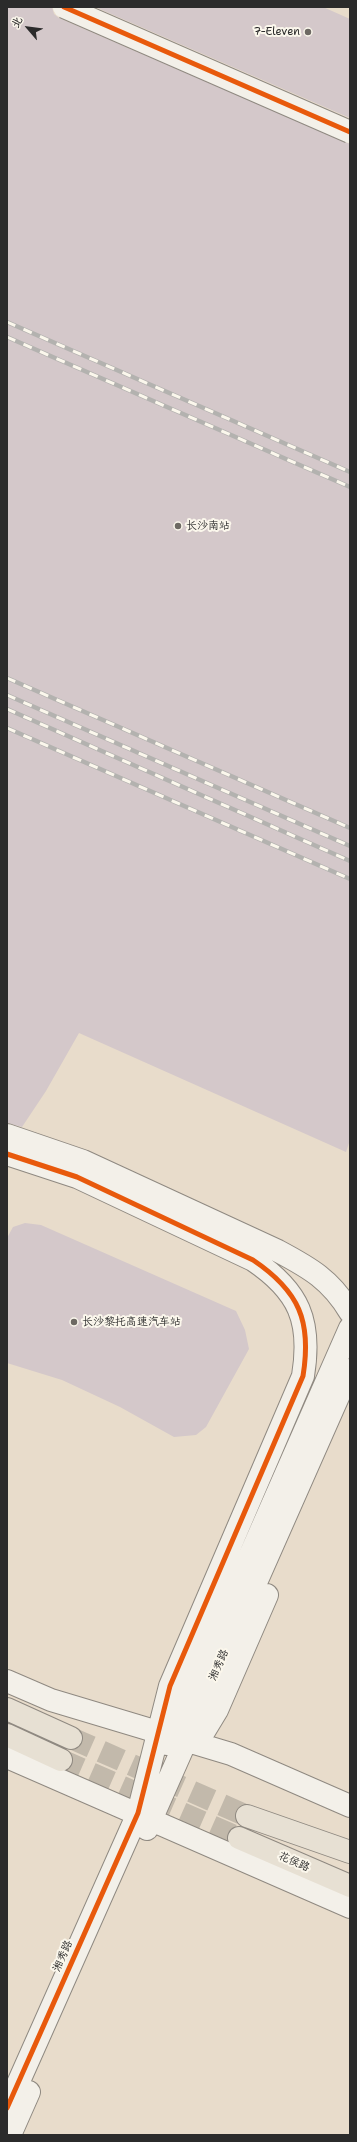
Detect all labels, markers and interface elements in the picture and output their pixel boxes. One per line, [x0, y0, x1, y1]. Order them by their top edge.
north arrow [8, 8, 48, 48]
text: 北 [8, 14, 26, 31]
place label: 7-Eleven [254, 25, 300, 39]
marker: 7-Eleven [303, 27, 313, 37]
place label: 长沙南站 [186, 519, 230, 533]
marker: 长沙南站 [173, 521, 183, 531]
place label: 长沙黎托高速汽车站 [82, 1315, 181, 1329]
marker: 长沙黎托高速汽车站 [69, 1317, 79, 1327]
street label: 湘秀路 [206, 1647, 232, 1683]
street label: 花侯路 [276, 1849, 312, 1875]
street label: 湘秀路 [50, 1938, 76, 1974]

